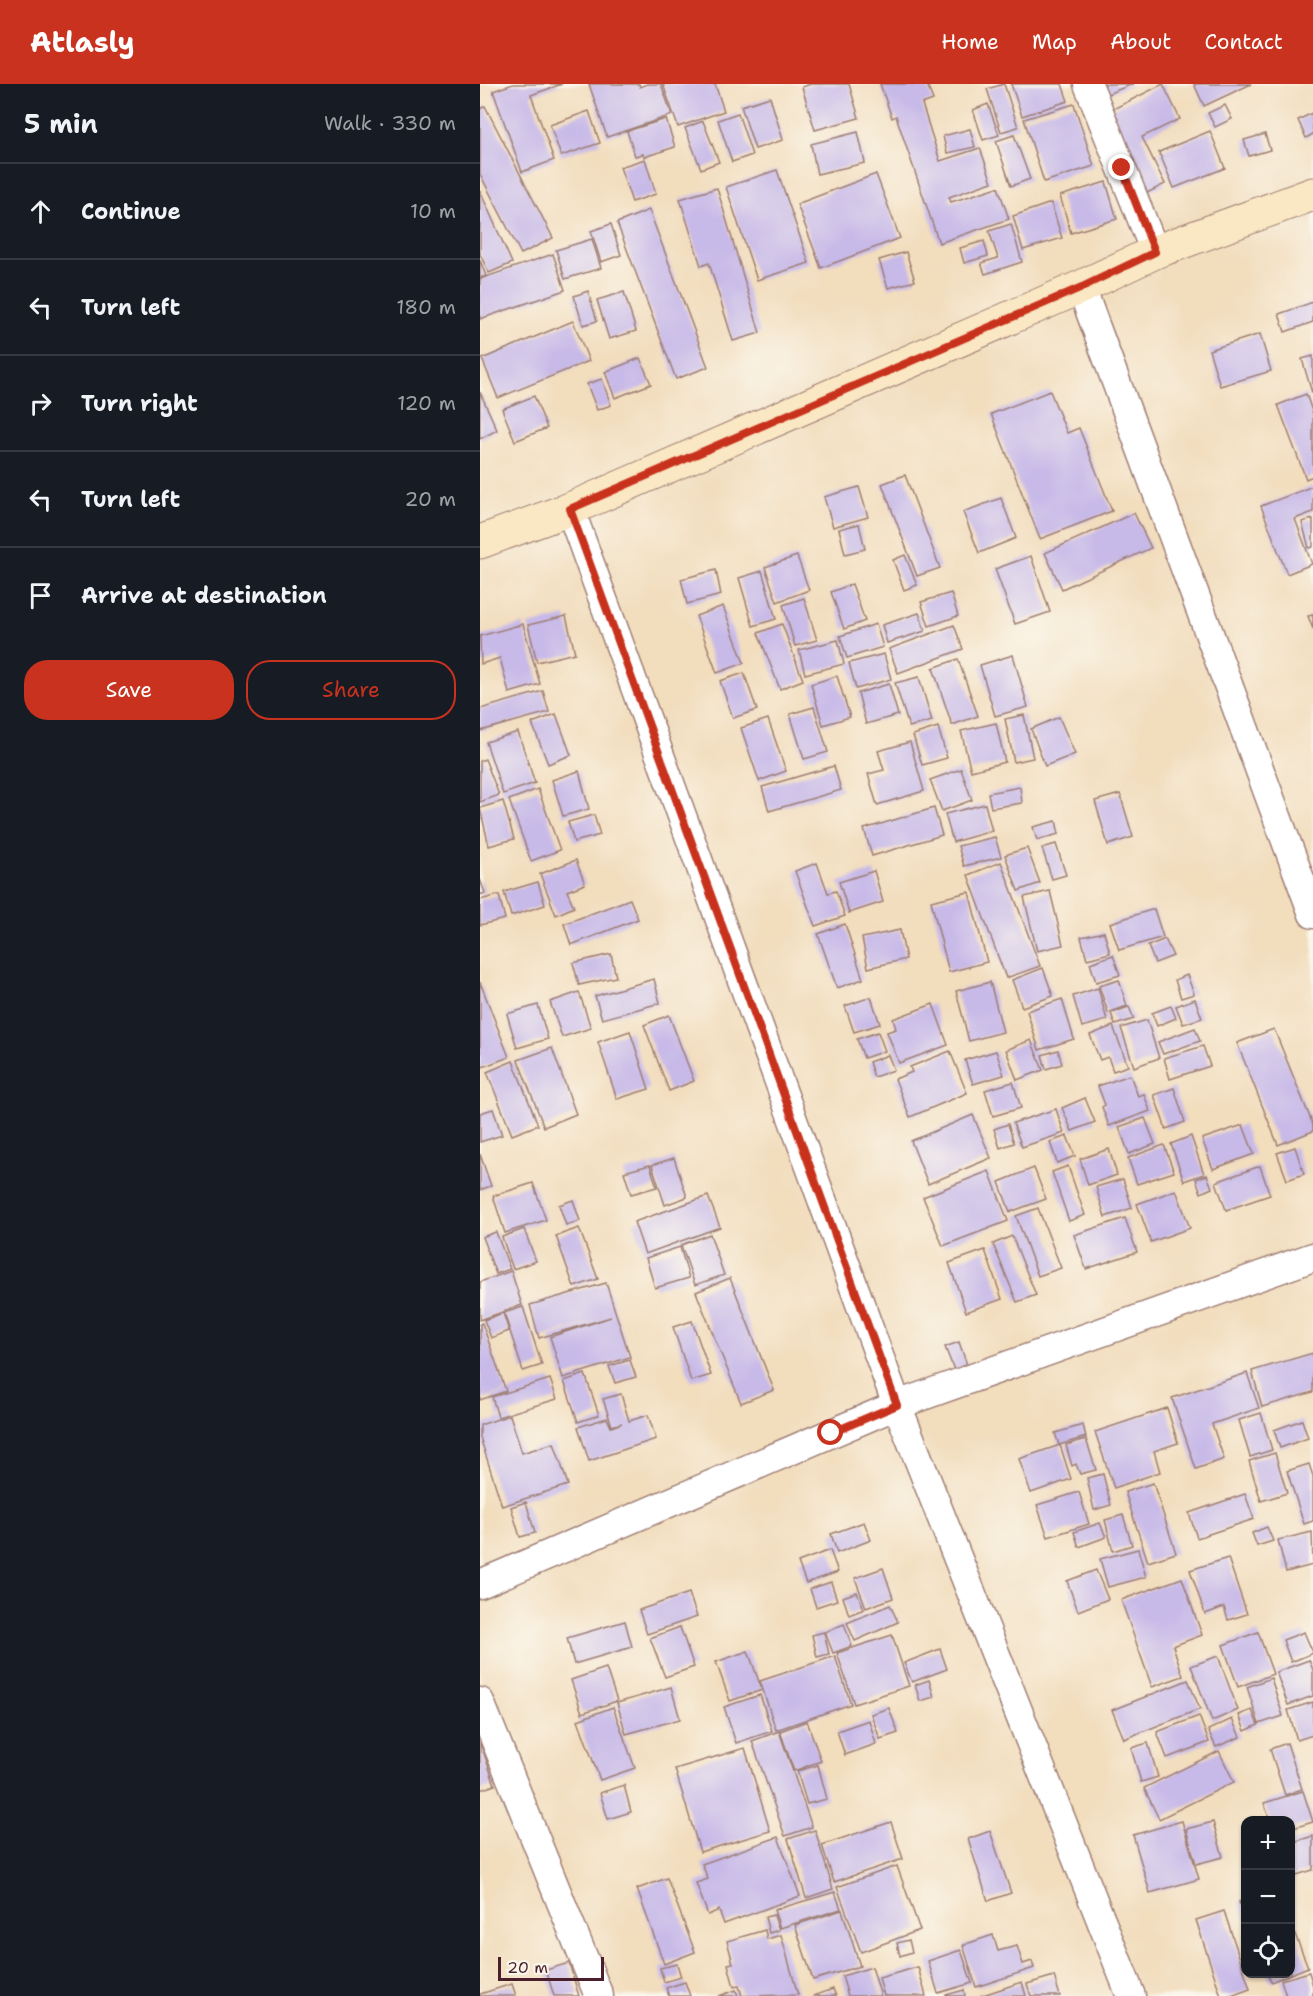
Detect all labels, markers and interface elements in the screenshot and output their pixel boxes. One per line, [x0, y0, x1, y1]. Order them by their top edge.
text: Atlasly [30, 23, 135, 61]
text: Home [941, 28, 999, 56]
text: Map [1032, 28, 1077, 56]
text: About [1110, 28, 1171, 56]
text: Contact [1204, 28, 1283, 56]
text: 5 min [24, 106, 98, 141]
text: Walk · 330 m [324, 110, 456, 136]
route end [1108, 154, 1134, 180]
icon: ahead [24, 195, 57, 228]
text: Continue [81, 197, 181, 226]
text: 10 m [410, 198, 456, 224]
icon: left [24, 291, 57, 324]
text: Turn left [81, 293, 180, 322]
text: 180 m [396, 294, 456, 320]
icon: right [24, 387, 57, 420]
text: Turn right [81, 389, 198, 418]
text: 120 m [397, 390, 456, 416]
icon: left [24, 483, 57, 516]
text: Turn left [81, 485, 180, 514]
text: 20 m [405, 486, 456, 512]
icon: arrive [24, 579, 57, 612]
text: Arrive at destination [81, 581, 327, 610]
button: Save [24, 660, 234, 720]
button: Share [246, 660, 456, 720]
route start [817, 1419, 843, 1445]
map controls [1241, 1816, 1295, 1978]
button: + [1241, 1816, 1295, 1870]
button: − [1241, 1870, 1295, 1924]
button: locate [1241, 1924, 1295, 1978]
scale bar [498, 1954, 604, 1982]
text: 20 m [507, 1957, 548, 1978]

